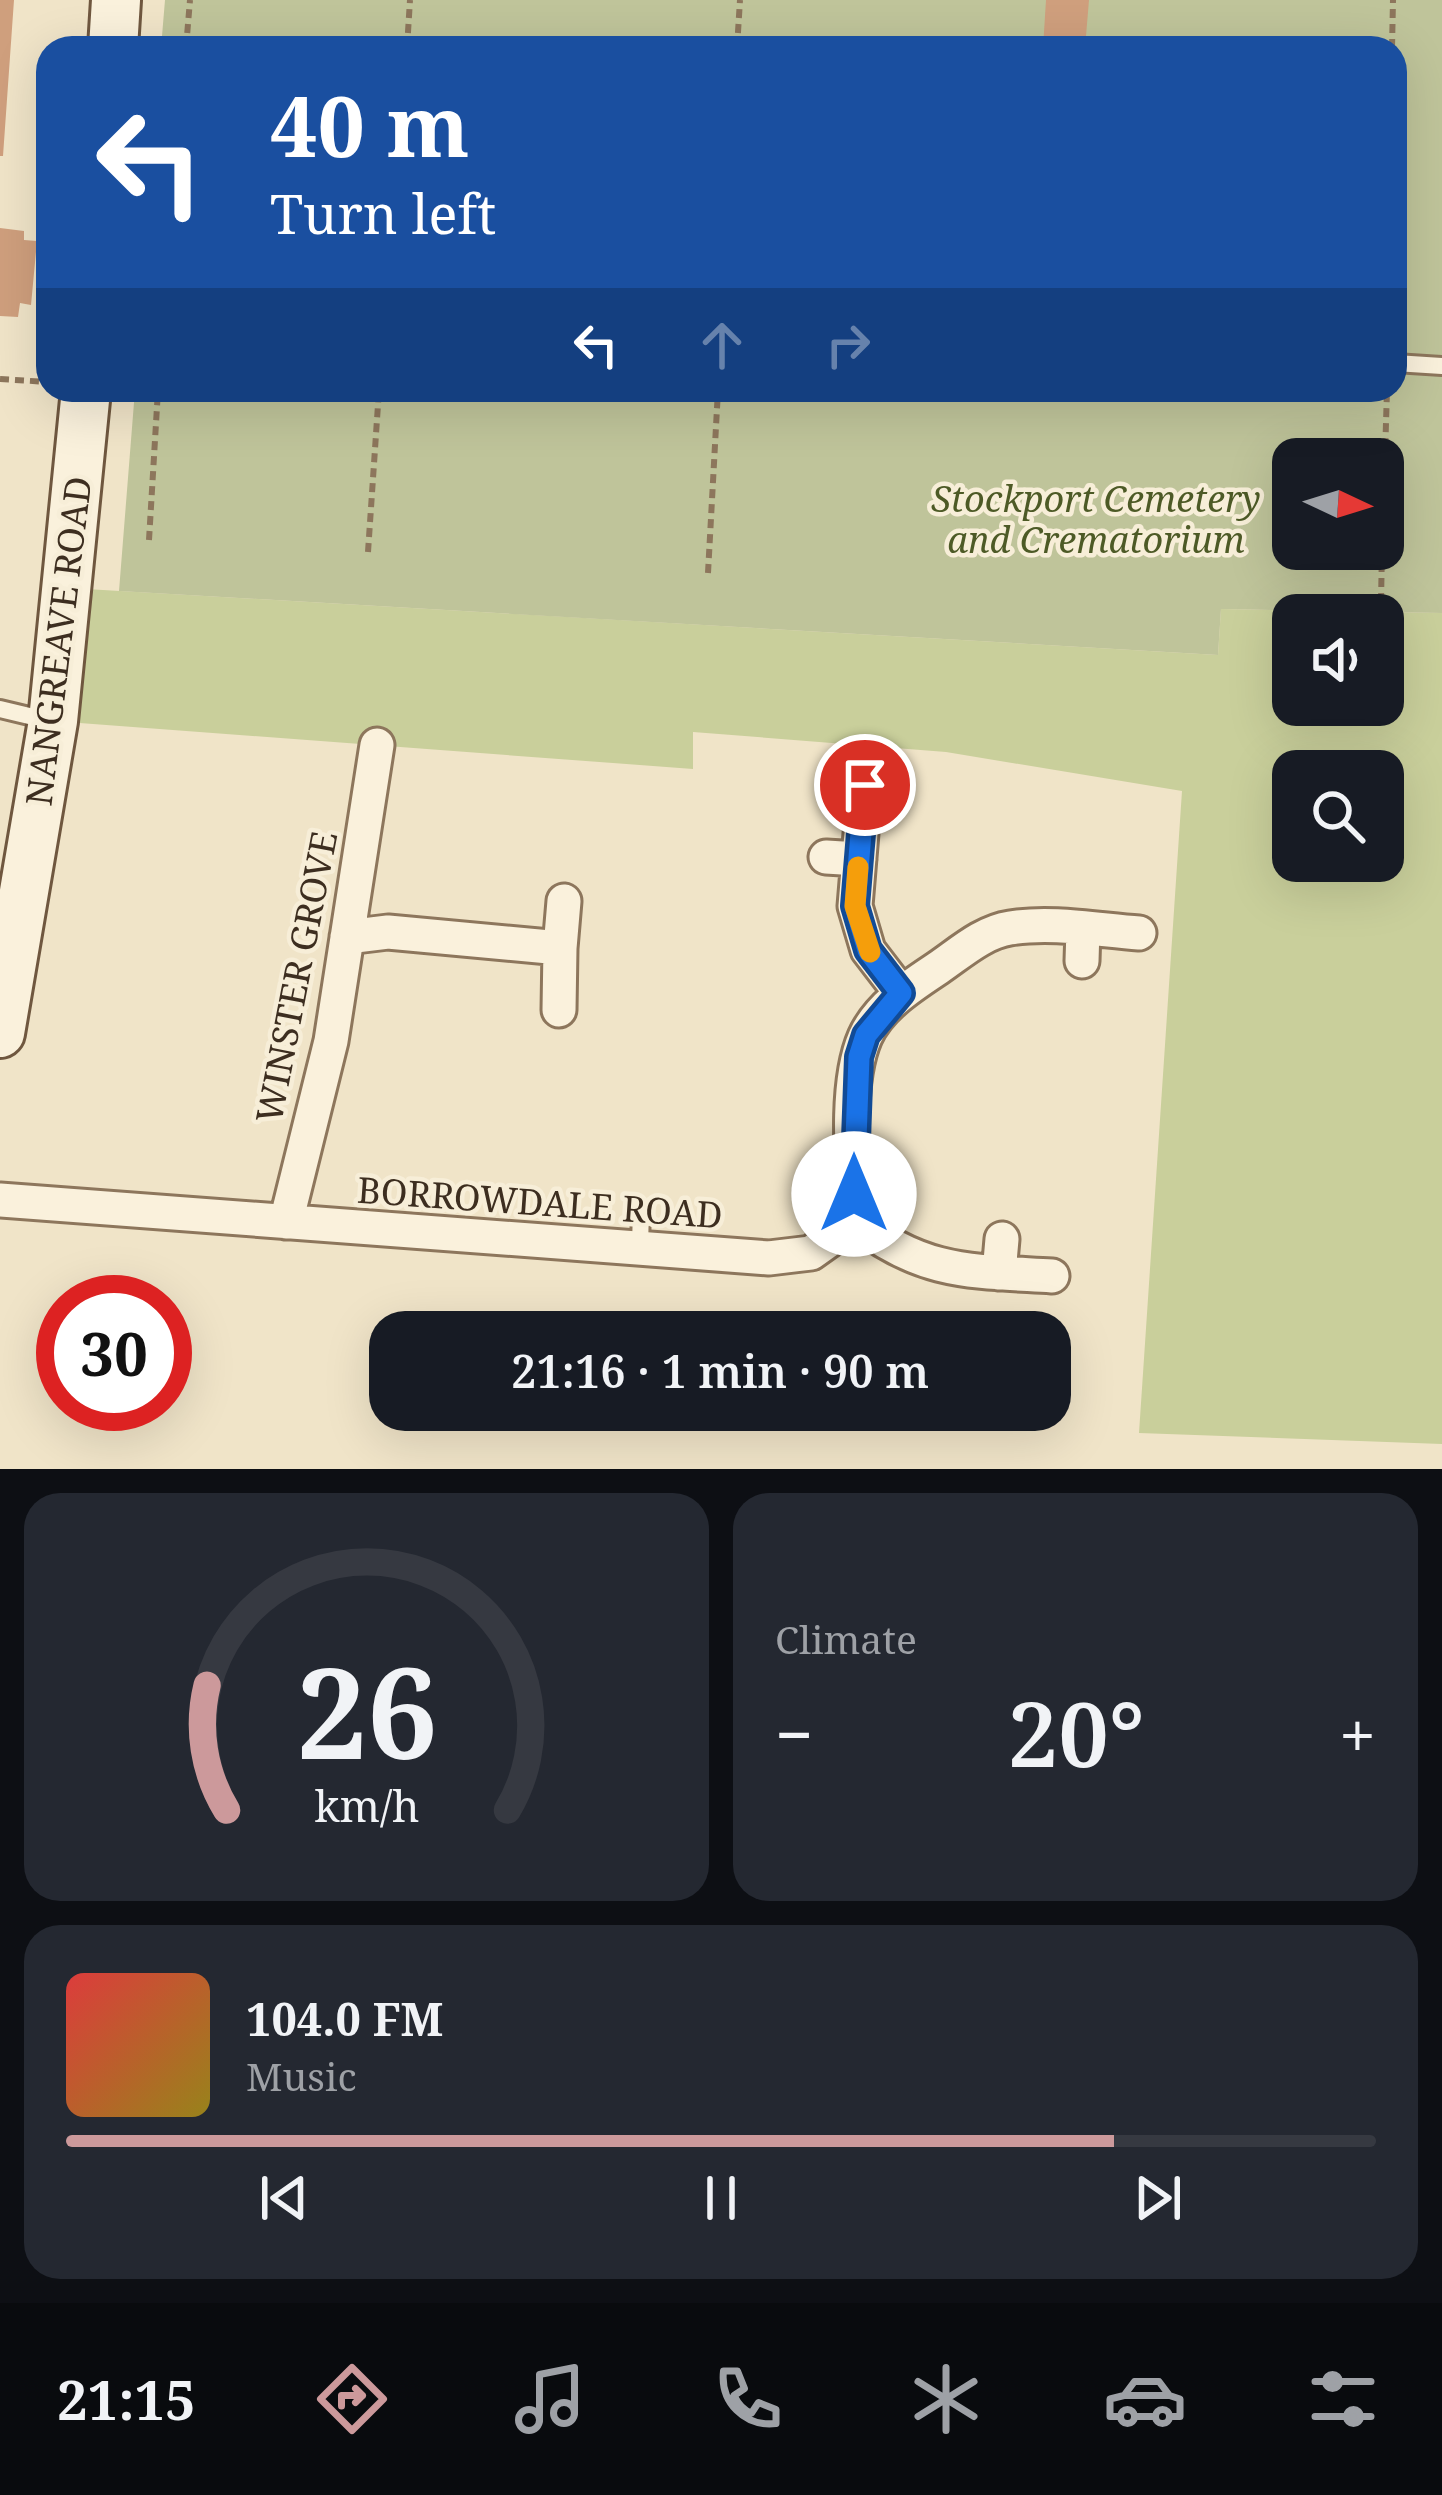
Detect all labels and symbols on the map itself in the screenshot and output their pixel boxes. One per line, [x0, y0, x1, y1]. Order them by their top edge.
north arrow [1272, 438, 1404, 570]
street label: NANGREAVE ROAD [14, 474, 102, 808]
park label: Stockport Cemetery and Crematorium [931, 474, 1261, 564]
pin [814, 734, 916, 836]
street label: WINSTER GROVE [244, 827, 348, 1127]
position arrow [791, 1131, 917, 1257]
street label: BORROWDALE ROAD [356, 1165, 724, 1239]
speed limit sign: 30 [36, 1275, 192, 1431]

